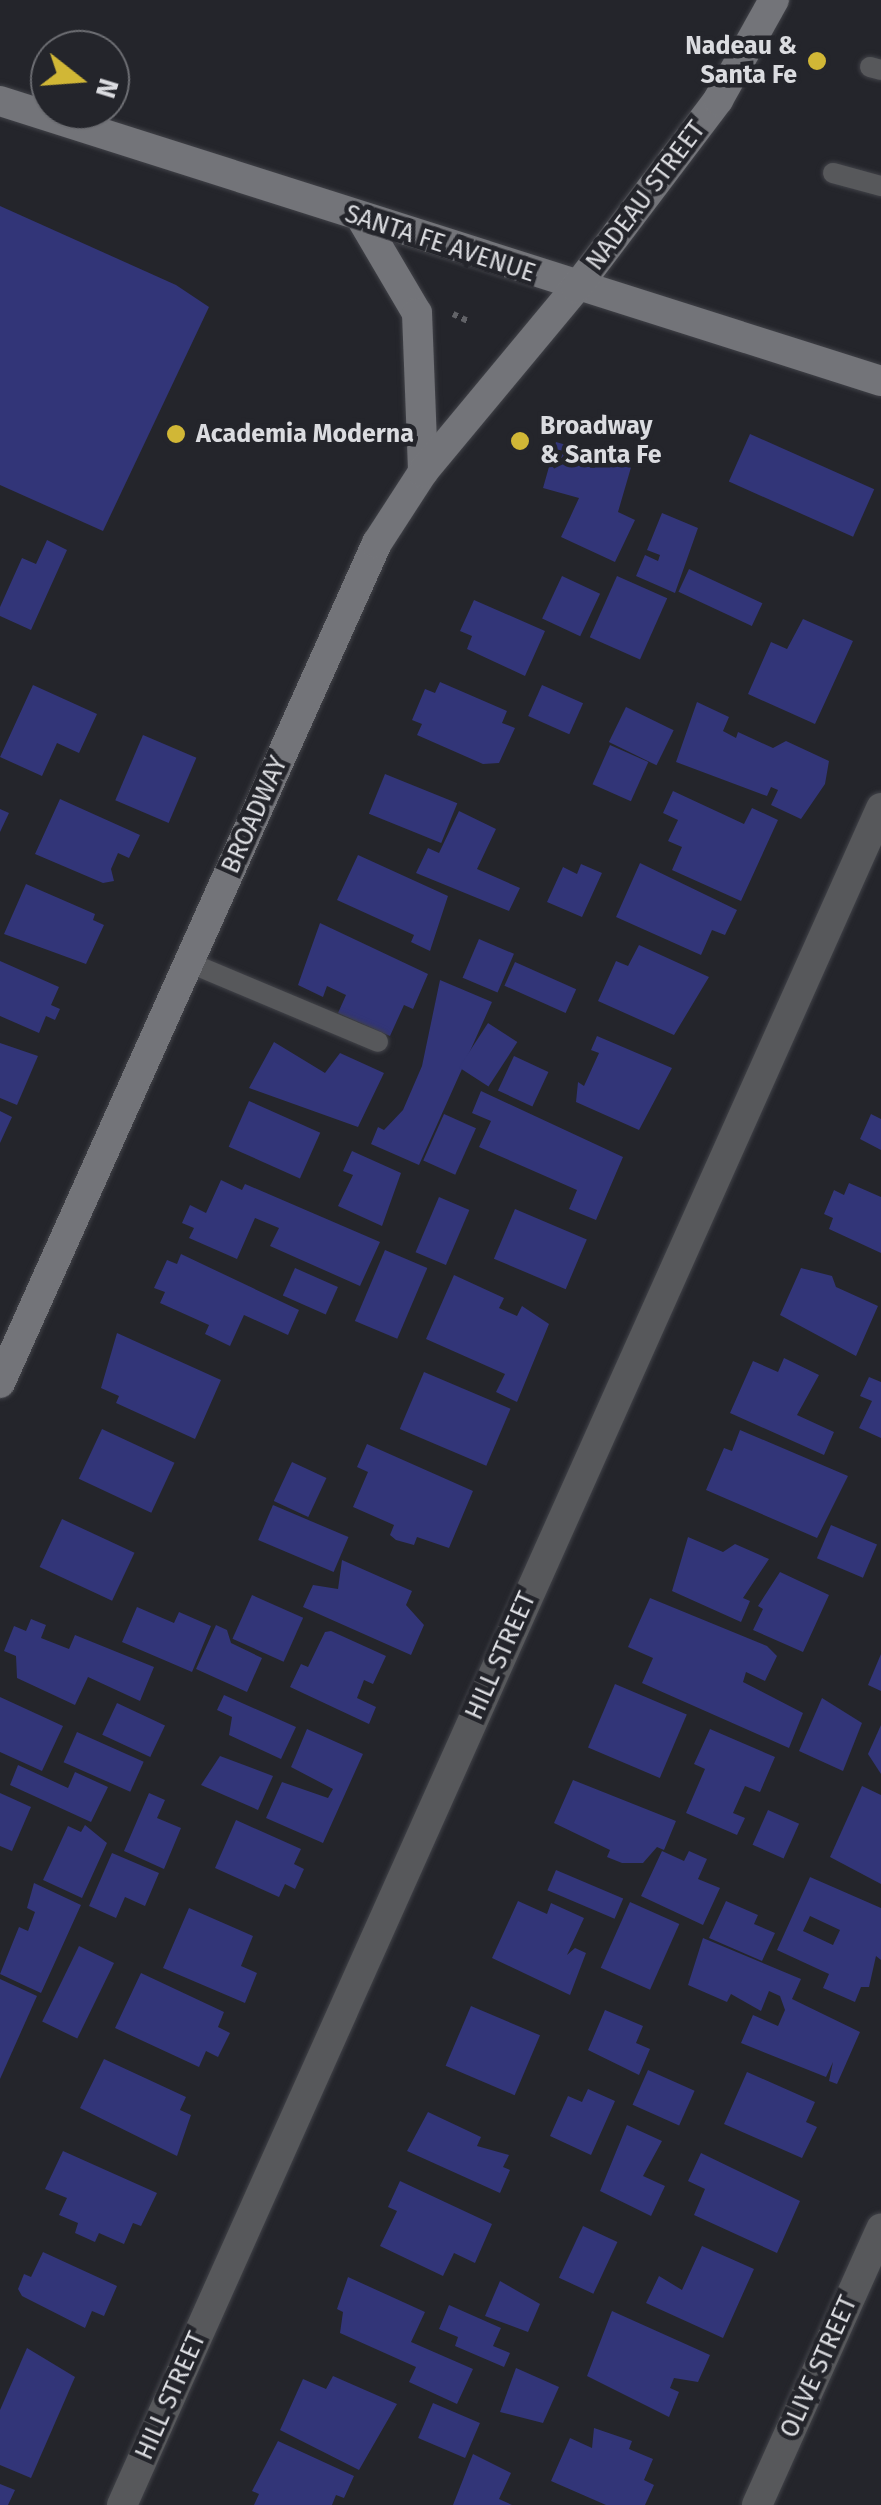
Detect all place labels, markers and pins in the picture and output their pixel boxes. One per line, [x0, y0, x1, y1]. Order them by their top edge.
place label: Nadeau & Santa Fe [685, 32, 797, 91]
marker: Nadeau & Santa Fe [806, 50, 828, 72]
place label: Broadway & Santa Fe [540, 412, 661, 471]
place label: Academia Moderna [196, 419, 414, 449]
marker: Academia Moderna [165, 423, 187, 445]
marker: Broadway & Santa Fe [509, 430, 531, 452]

